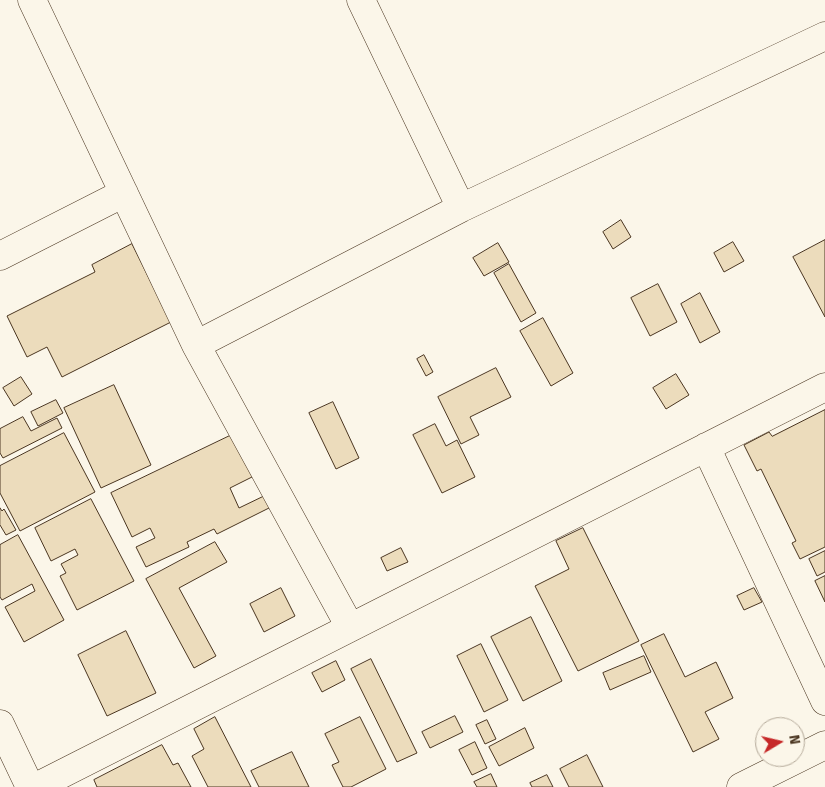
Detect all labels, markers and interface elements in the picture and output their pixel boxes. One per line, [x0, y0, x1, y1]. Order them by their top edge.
north arrow [755, 717, 805, 767]
text: N [785, 734, 803, 746]

